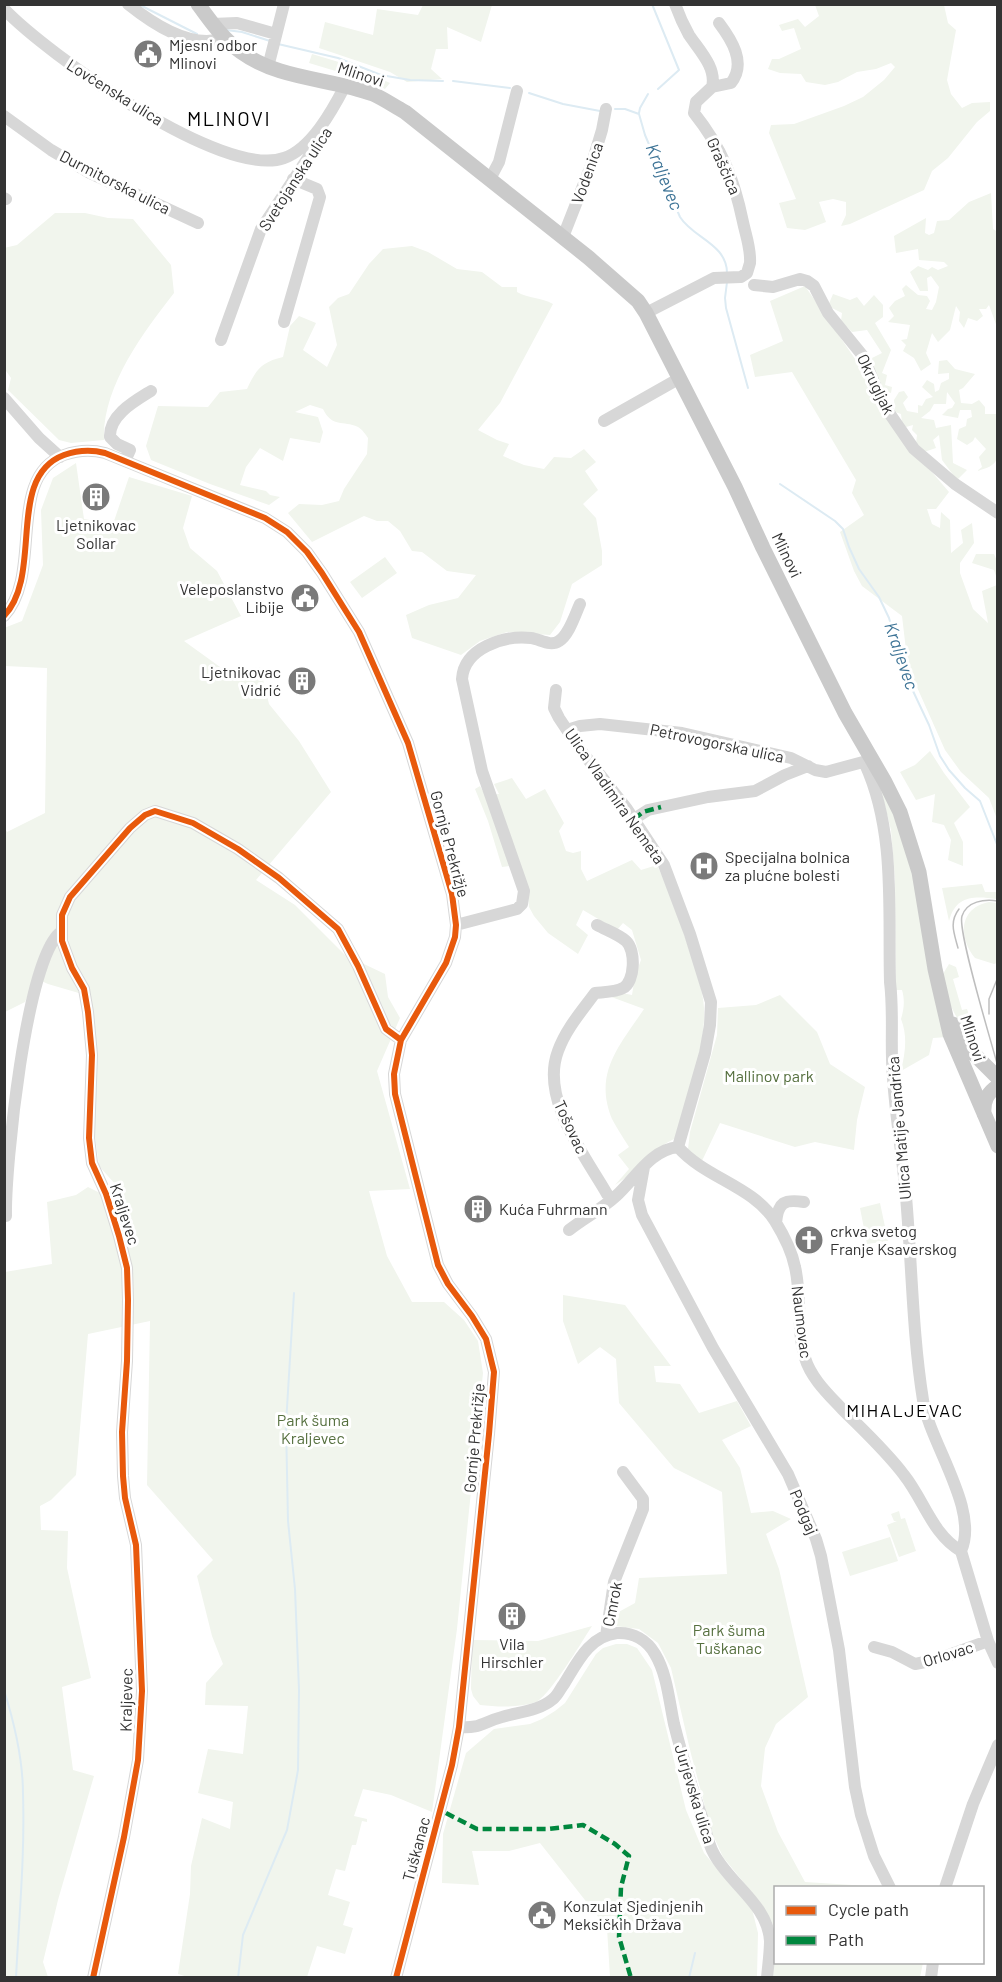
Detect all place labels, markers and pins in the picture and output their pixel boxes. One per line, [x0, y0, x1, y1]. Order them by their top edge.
place label: Mjesni odbor Mlinovi [169, 35, 257, 72]
public building icon: Mjesni odbor Mlinovi [132, 38, 164, 70]
building icon: Ljetnikovac Sollar [80, 481, 112, 513]
place label: Ljetnikovac Sollar [56, 515, 136, 552]
place label: Veleposlanstvo Libije [179, 579, 284, 616]
public building icon: Veleposlanstvo Libije [289, 582, 321, 614]
place label: Ljetnikovac Vidrić [201, 662, 281, 699]
building icon: Ljetnikovac Vidrić [286, 665, 318, 697]
place label: Specijalna bolnica za plućne bolesti [725, 847, 850, 884]
hospital icon: Specijalna bolnica za plućne bolesti [688, 850, 720, 882]
building icon: Kuća Fuhrmann [462, 1193, 494, 1225]
place label: Kuća Fuhrmann [499, 1199, 608, 1218]
place label: crkva svetog Franje Ksaverskog [830, 1221, 957, 1258]
church icon: crkva svetog Franje Ksaverskog [793, 1224, 825, 1256]
building icon: Vila Hirschler [496, 1600, 528, 1632]
place label: Vila Hirschler [481, 1634, 544, 1671]
place label: Konzulat Sjedinjenih Meksičkih Država [563, 1896, 703, 1933]
public building icon: Konzulat Sjedinjenih Meksičkih Država [526, 1899, 558, 1931]

